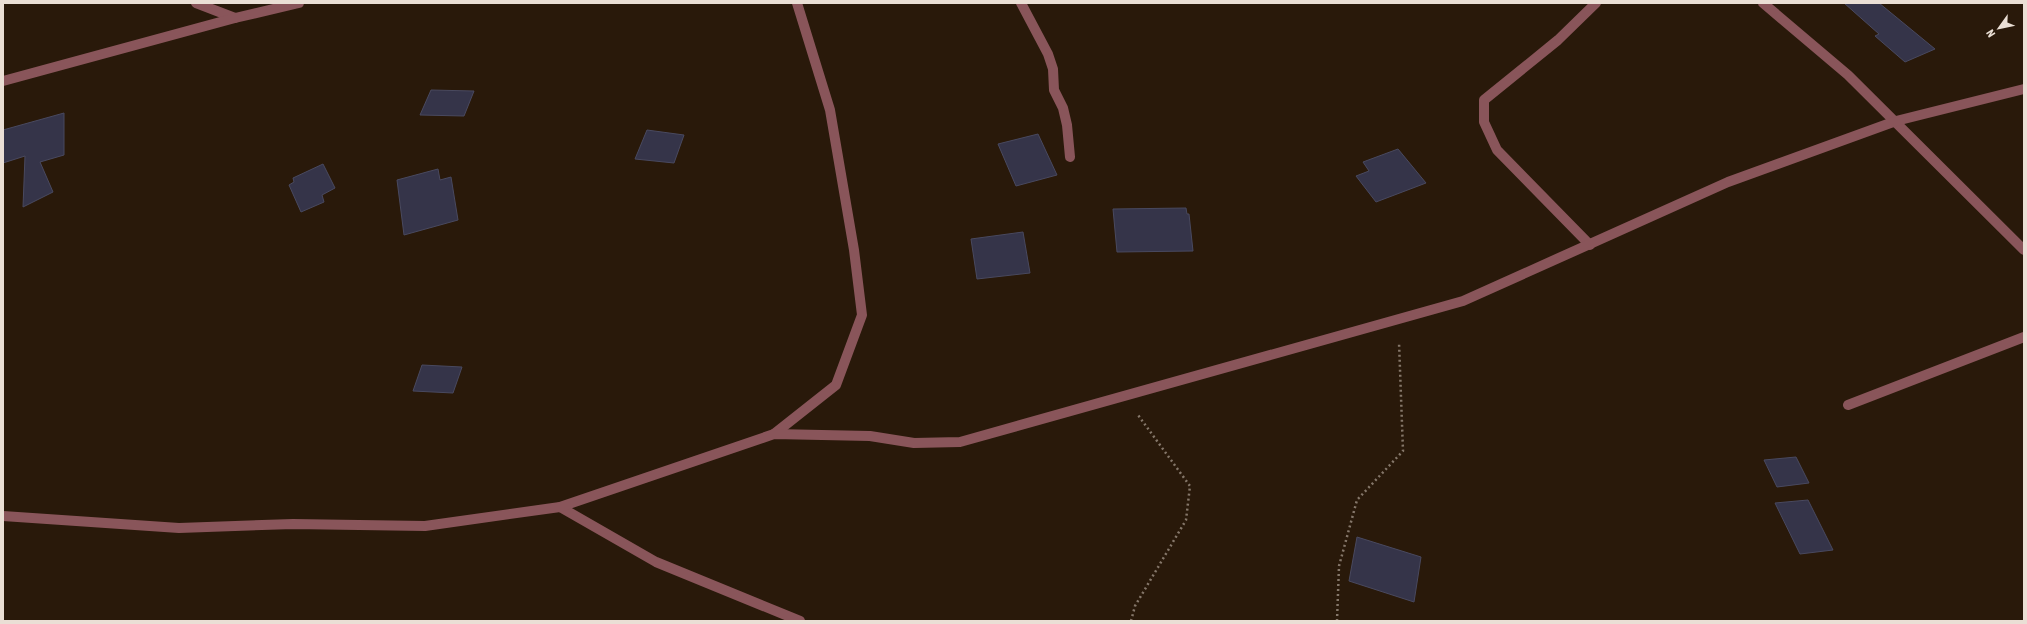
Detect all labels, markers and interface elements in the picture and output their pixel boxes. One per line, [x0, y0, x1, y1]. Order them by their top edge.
north arrow [1979, 8, 2019, 48]
text: N [1984, 27, 1997, 39]

